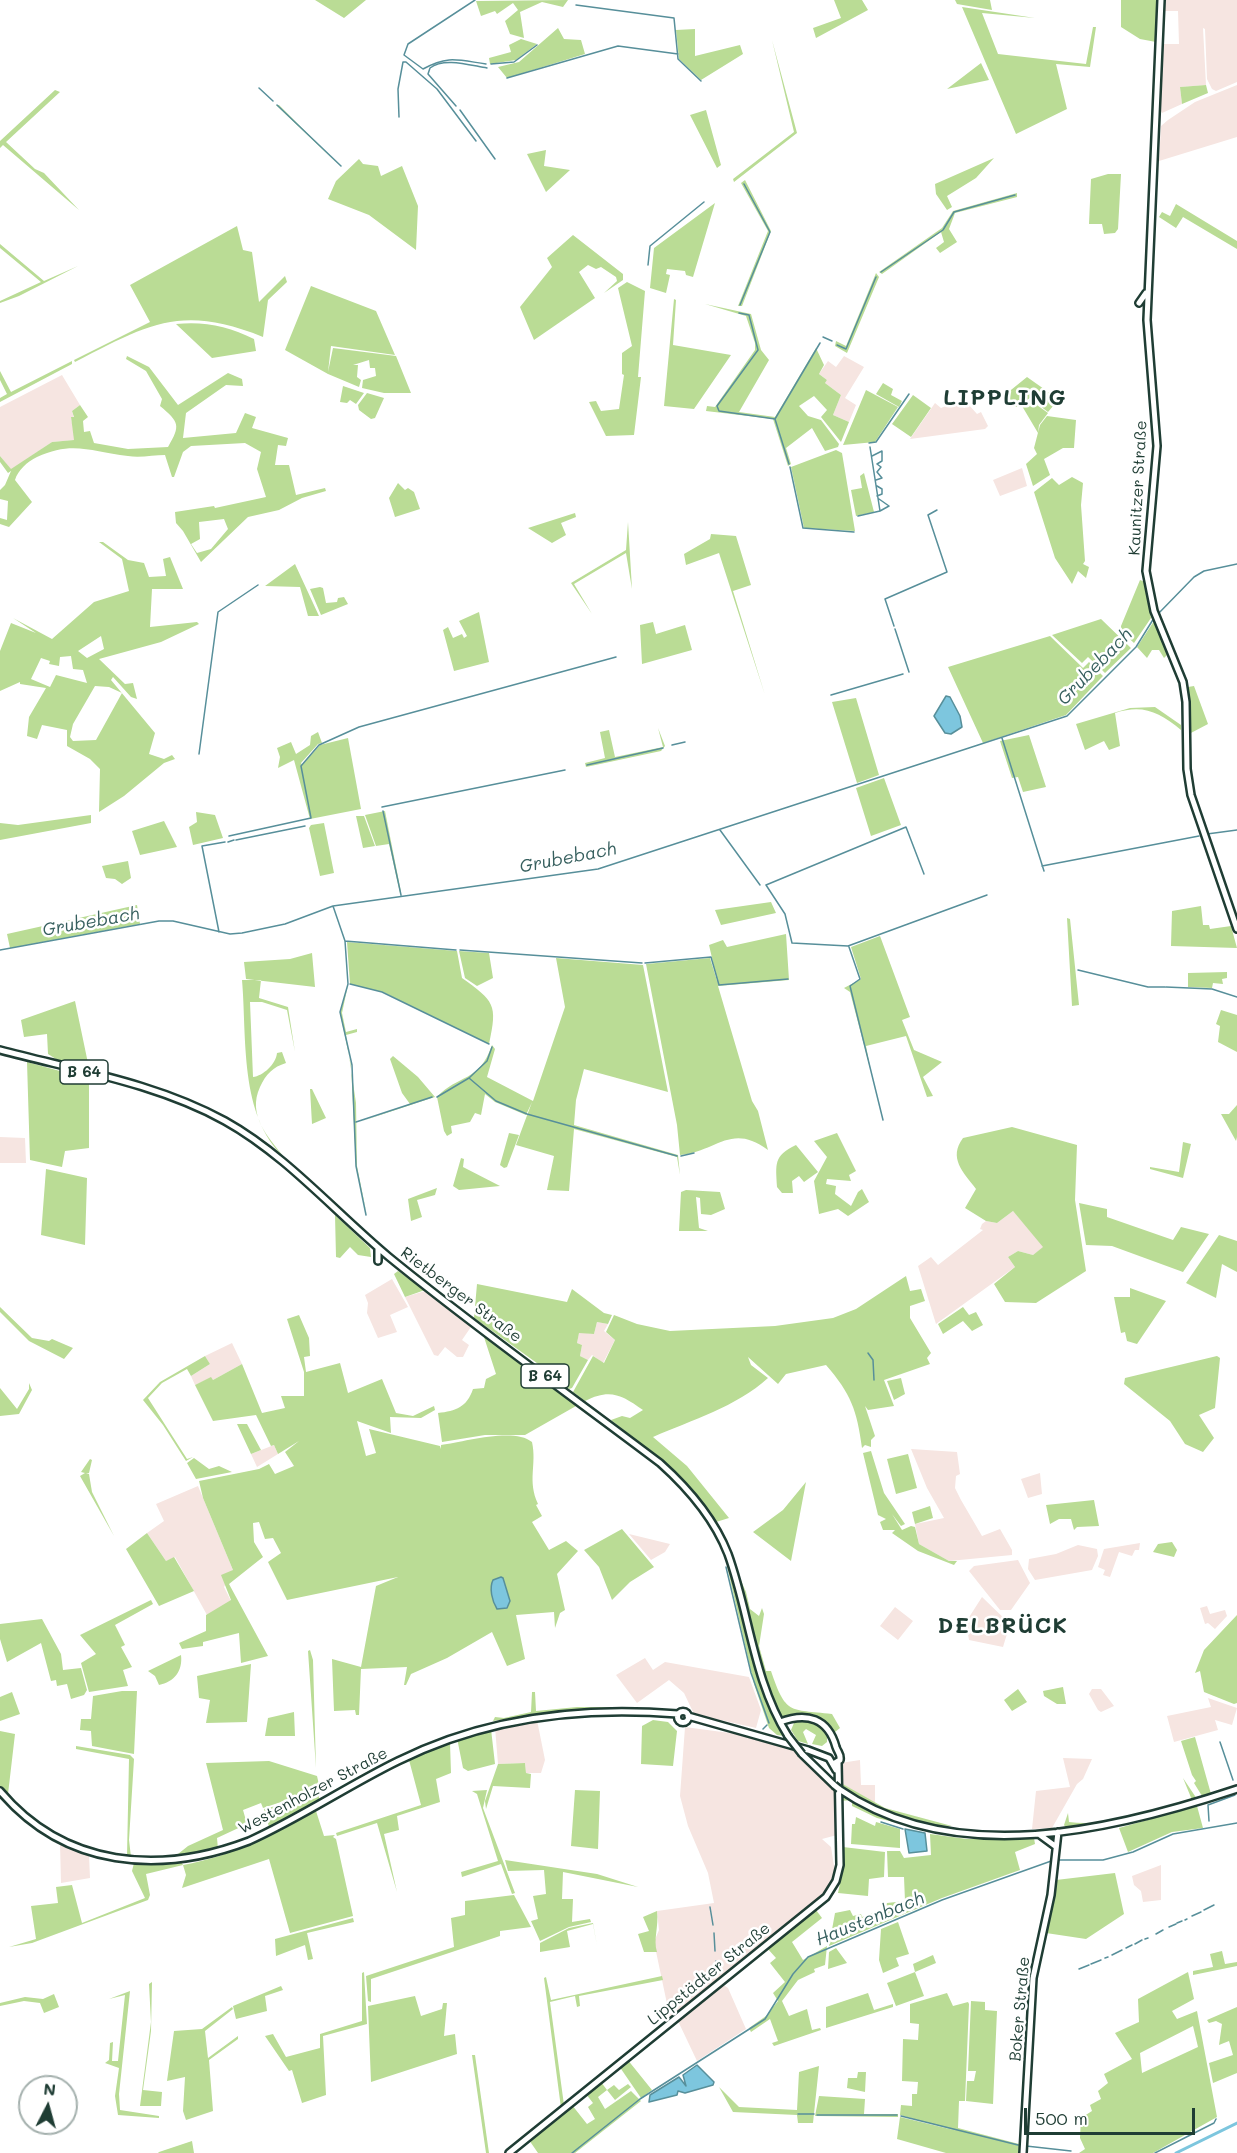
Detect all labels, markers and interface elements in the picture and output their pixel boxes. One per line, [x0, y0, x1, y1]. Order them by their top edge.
district label: LIPPLING [943, 385, 1067, 411]
street label: Kaunitzer Straße [1125, 420, 1151, 556]
water label: Grubebach [1053, 624, 1137, 710]
water label: Grubebach [518, 838, 618, 878]
water label: Grubebach [41, 903, 141, 941]
road number: B 64 [60, 1060, 108, 1084]
street label: Rietberger Straße [397, 1243, 525, 1347]
road number: B 64 [521, 1364, 569, 1388]
district label: DELBRÜCK [938, 1613, 1068, 1639]
street label: Westenholzer Straße [235, 1744, 391, 1838]
water label: Haustenbach [813, 1887, 927, 1951]
street label: Lippstädter Straße [644, 1919, 774, 2029]
street label: Boker Straße [1006, 1956, 1034, 2062]
north arrow [18, 2075, 78, 2135]
text: N [43, 2078, 57, 2100]
scale bar [1027, 2096, 1198, 2134]
text: 500 m [1035, 2106, 1088, 2130]

